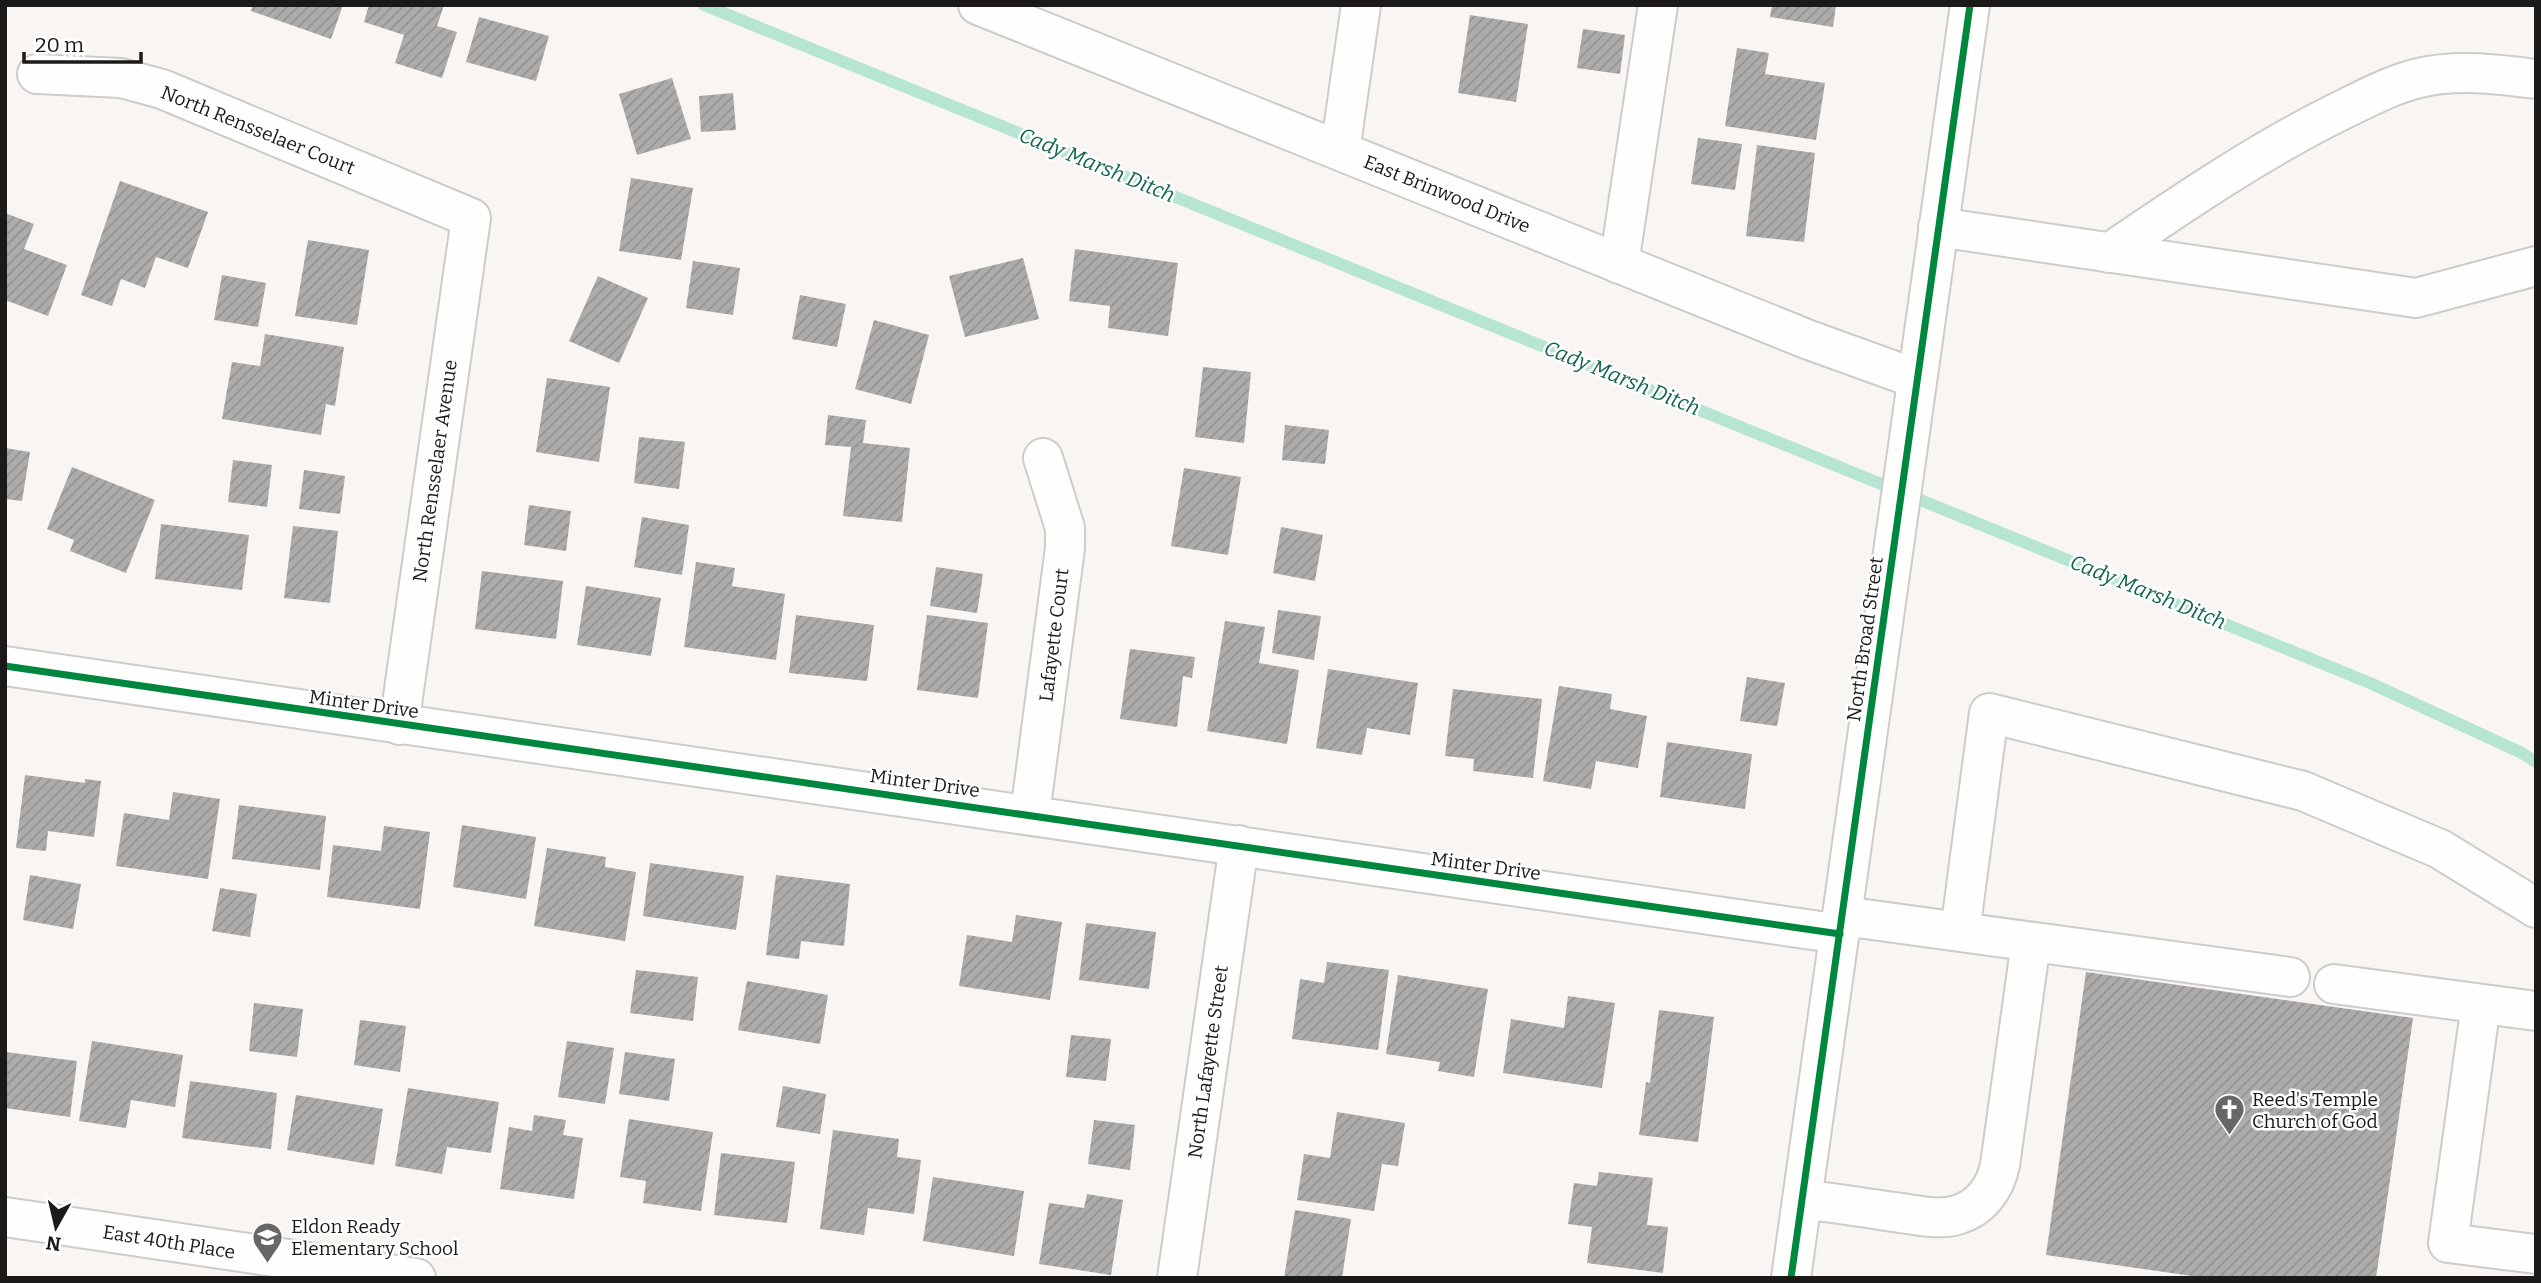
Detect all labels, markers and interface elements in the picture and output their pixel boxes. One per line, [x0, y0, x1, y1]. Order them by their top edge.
scale bar [24, 21, 142, 65]
text: 20 m [35, 32, 84, 58]
street label: North Rensselaer Court [158, 80, 359, 180]
water label: Cady Marsh Ditch [1015, 122, 1179, 208]
street label: East Brinwood Drive [1360, 150, 1534, 238]
water label: Cady Marsh Ditch [1540, 335, 1704, 421]
street label: North Rensselaer Avenue [408, 358, 462, 584]
water label: Cady Marsh Ditch [2066, 549, 2230, 635]
street label: North Broad Street [1842, 555, 1888, 723]
street label: Lafayette Court [1034, 567, 1074, 703]
street label: Minter Drive [308, 685, 420, 723]
street label: Minter Drive [869, 764, 981, 802]
street label: Minter Drive [1430, 847, 1542, 885]
street label: North Lafayette Street [1183, 964, 1233, 1160]
place label: Reed's Temple Church of God [2252, 1088, 2378, 1133]
church icon: Reed's Temple Church of God [2212, 1093, 2246, 1137]
north arrow [21, 1192, 91, 1262]
place label: Eldon Ready Elementary School [291, 1215, 458, 1260]
street label: East 40th Place [101, 1220, 237, 1264]
school or university icon: Eldon Ready Elementary School [251, 1220, 285, 1264]
text: N [45, 1231, 63, 1256]

